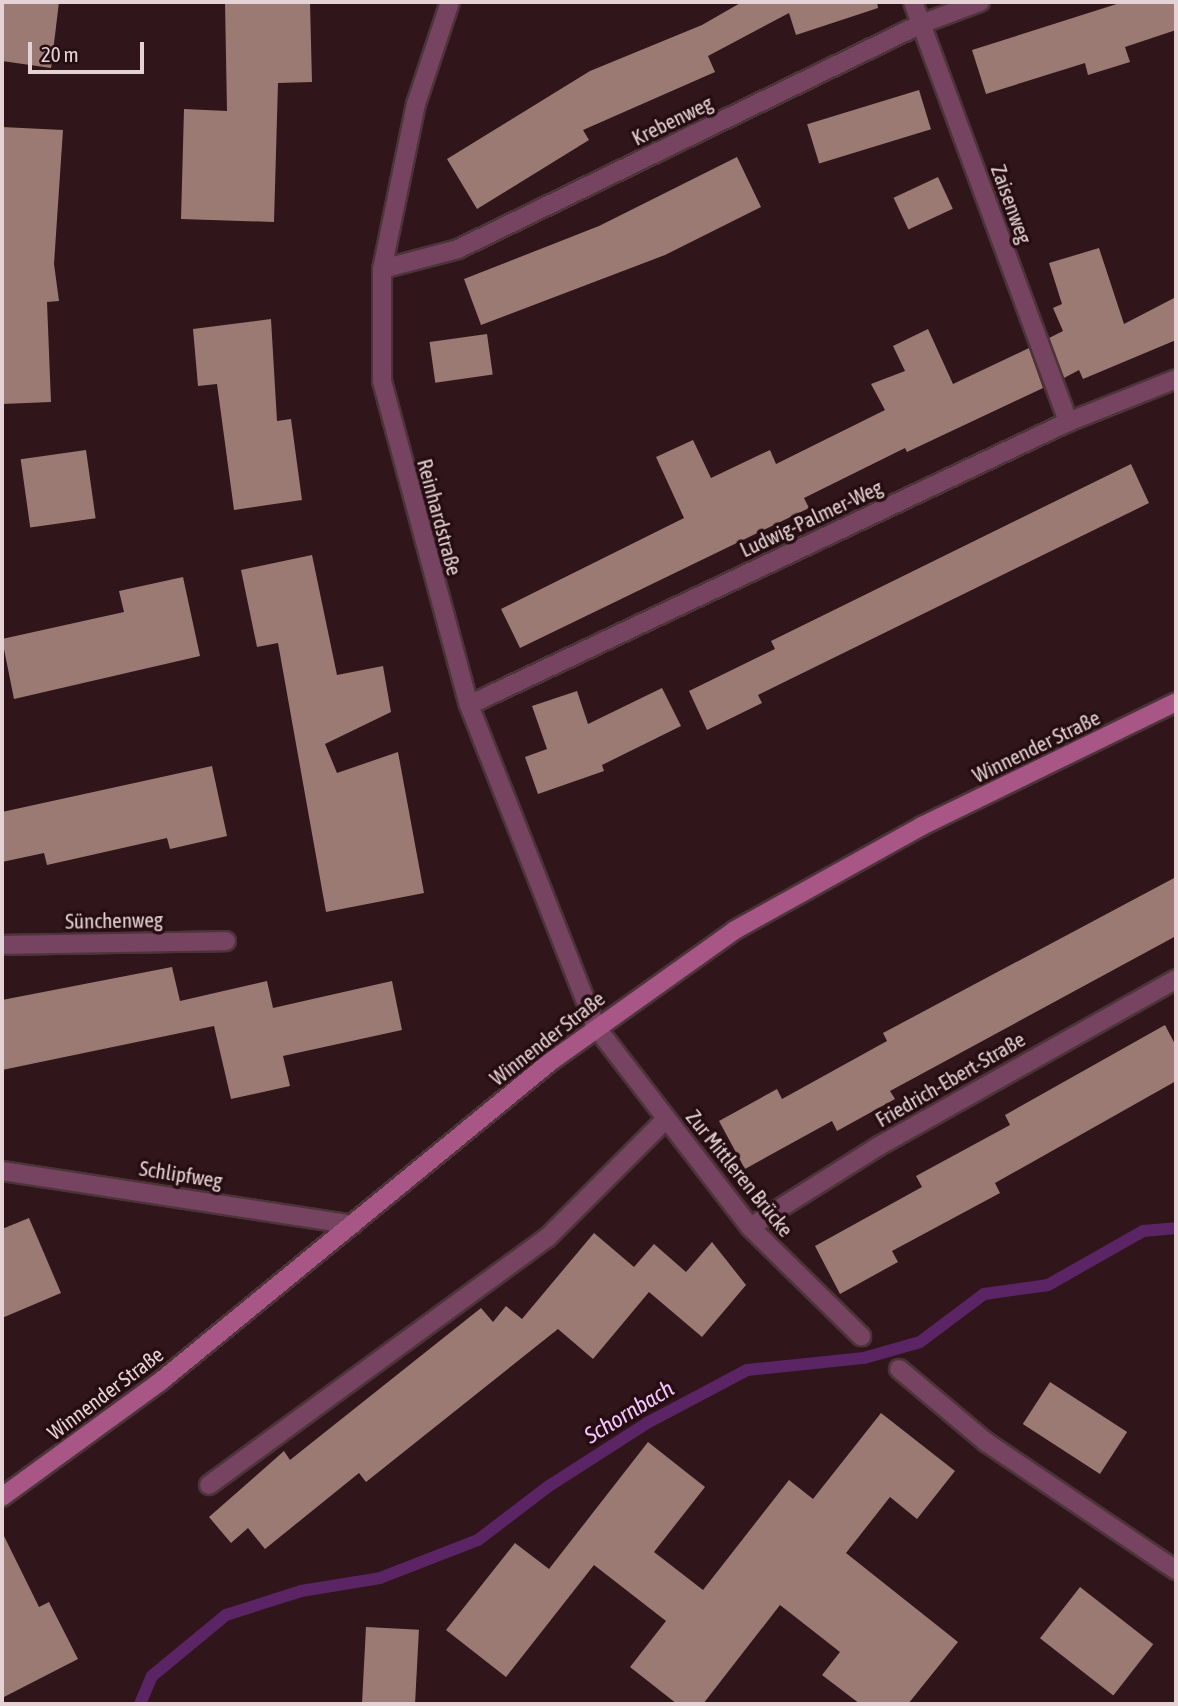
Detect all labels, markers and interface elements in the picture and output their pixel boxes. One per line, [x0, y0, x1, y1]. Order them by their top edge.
scale bar [32, 28, 147, 72]
text: 20 m [41, 42, 79, 66]
street label: Krebenweg [628, 90, 716, 150]
street label: Zaisenweg [986, 161, 1038, 247]
street label: Reinhardstraße [412, 456, 468, 578]
street label: Ludwig-Palmer-Weg [736, 474, 886, 562]
street label: Winnender Straße [968, 704, 1104, 788]
street label: Sünchenweg [65, 907, 163, 933]
street label: Winnender Straße [485, 985, 609, 1091]
street label: Friedrich-Ebert-Straße [871, 1026, 1029, 1132]
street label: Zur Mittleren Brücke [681, 1105, 799, 1241]
street label: Schlipfweg [138, 1155, 224, 1193]
street label: Winnender Straße [42, 1341, 168, 1445]
water label: Schornbach [579, 1375, 679, 1449]

